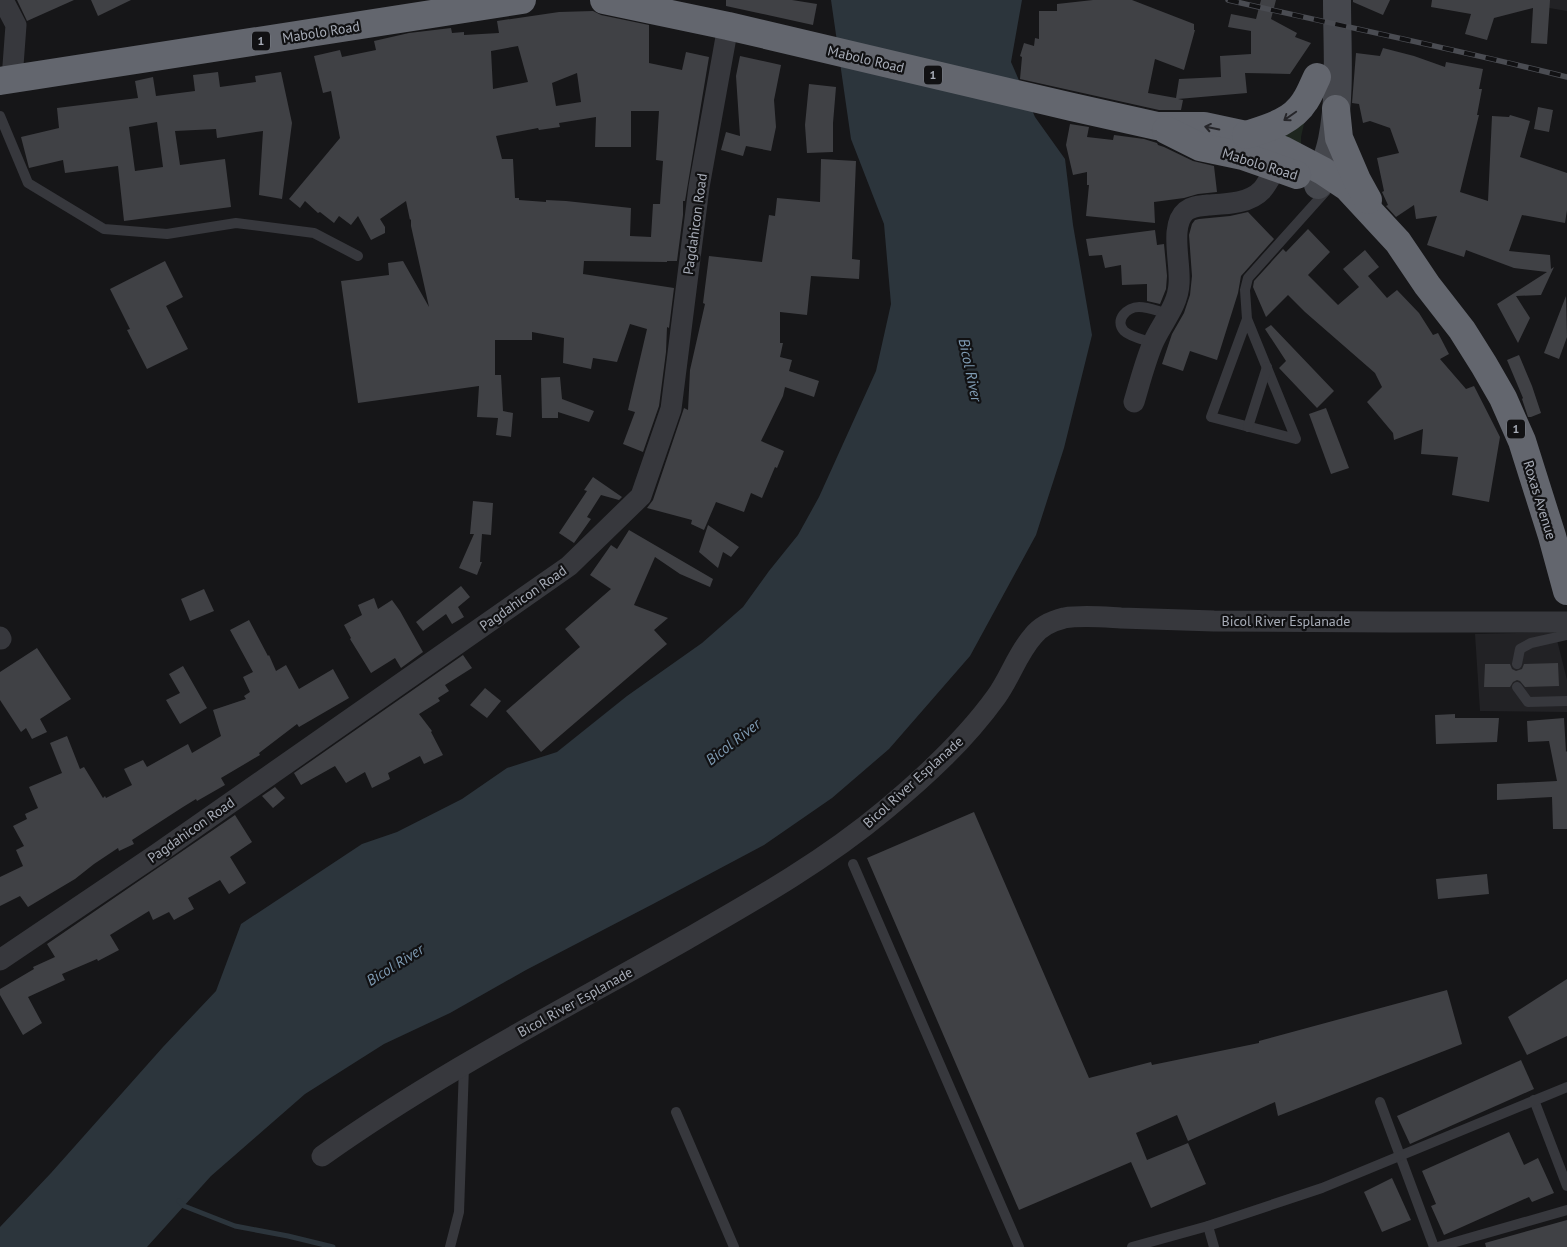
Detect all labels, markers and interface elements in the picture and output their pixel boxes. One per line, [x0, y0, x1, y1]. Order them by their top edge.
street label: Mabolo Road [281, 17, 361, 47]
road number: 1 [252, 31, 270, 50]
street label: Mabolo Road [826, 41, 906, 77]
road number: 1 [924, 66, 942, 84]
one-way arrow [1283, 111, 1297, 121]
one-way arrow [1205, 123, 1221, 132]
street label: Mabolo Road [1220, 144, 1300, 184]
street label: Pagdahicon Road [679, 172, 711, 276]
water label: Bicol River [955, 337, 987, 404]
road number: 1 [1507, 419, 1525, 438]
street label: Roxas Avenue [1519, 458, 1561, 542]
street label: Pagdahicon Road [476, 561, 570, 635]
street label: Bicol River Esplanade [1222, 612, 1350, 630]
water label: Bicol River [702, 714, 765, 769]
street label: Bicol River Esplanade [859, 732, 967, 832]
street label: Pagdahicon Road [144, 793, 238, 867]
water label: Bicol River [363, 939, 428, 990]
street label: Bicol River Esplanade [514, 963, 636, 1041]

